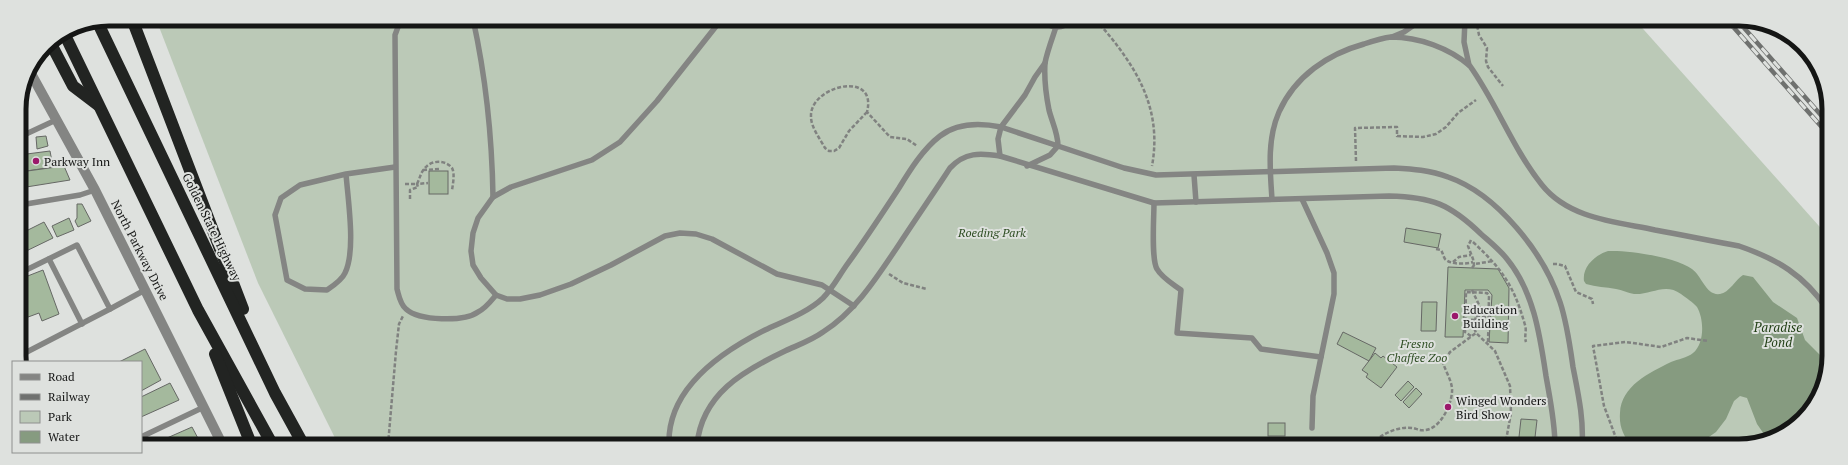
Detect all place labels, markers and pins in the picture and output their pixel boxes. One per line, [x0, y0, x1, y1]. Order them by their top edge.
place label: Parkway Inn [44, 154, 110, 169]
marker: Parkway Inn [31, 156, 41, 166]
place label: Education Building [1463, 302, 1517, 331]
marker: Education Building [1450, 311, 1460, 321]
place label: Winged Wonders Bird Show [1456, 393, 1547, 422]
marker: Winged Wonders Bird Show [1443, 402, 1453, 412]

